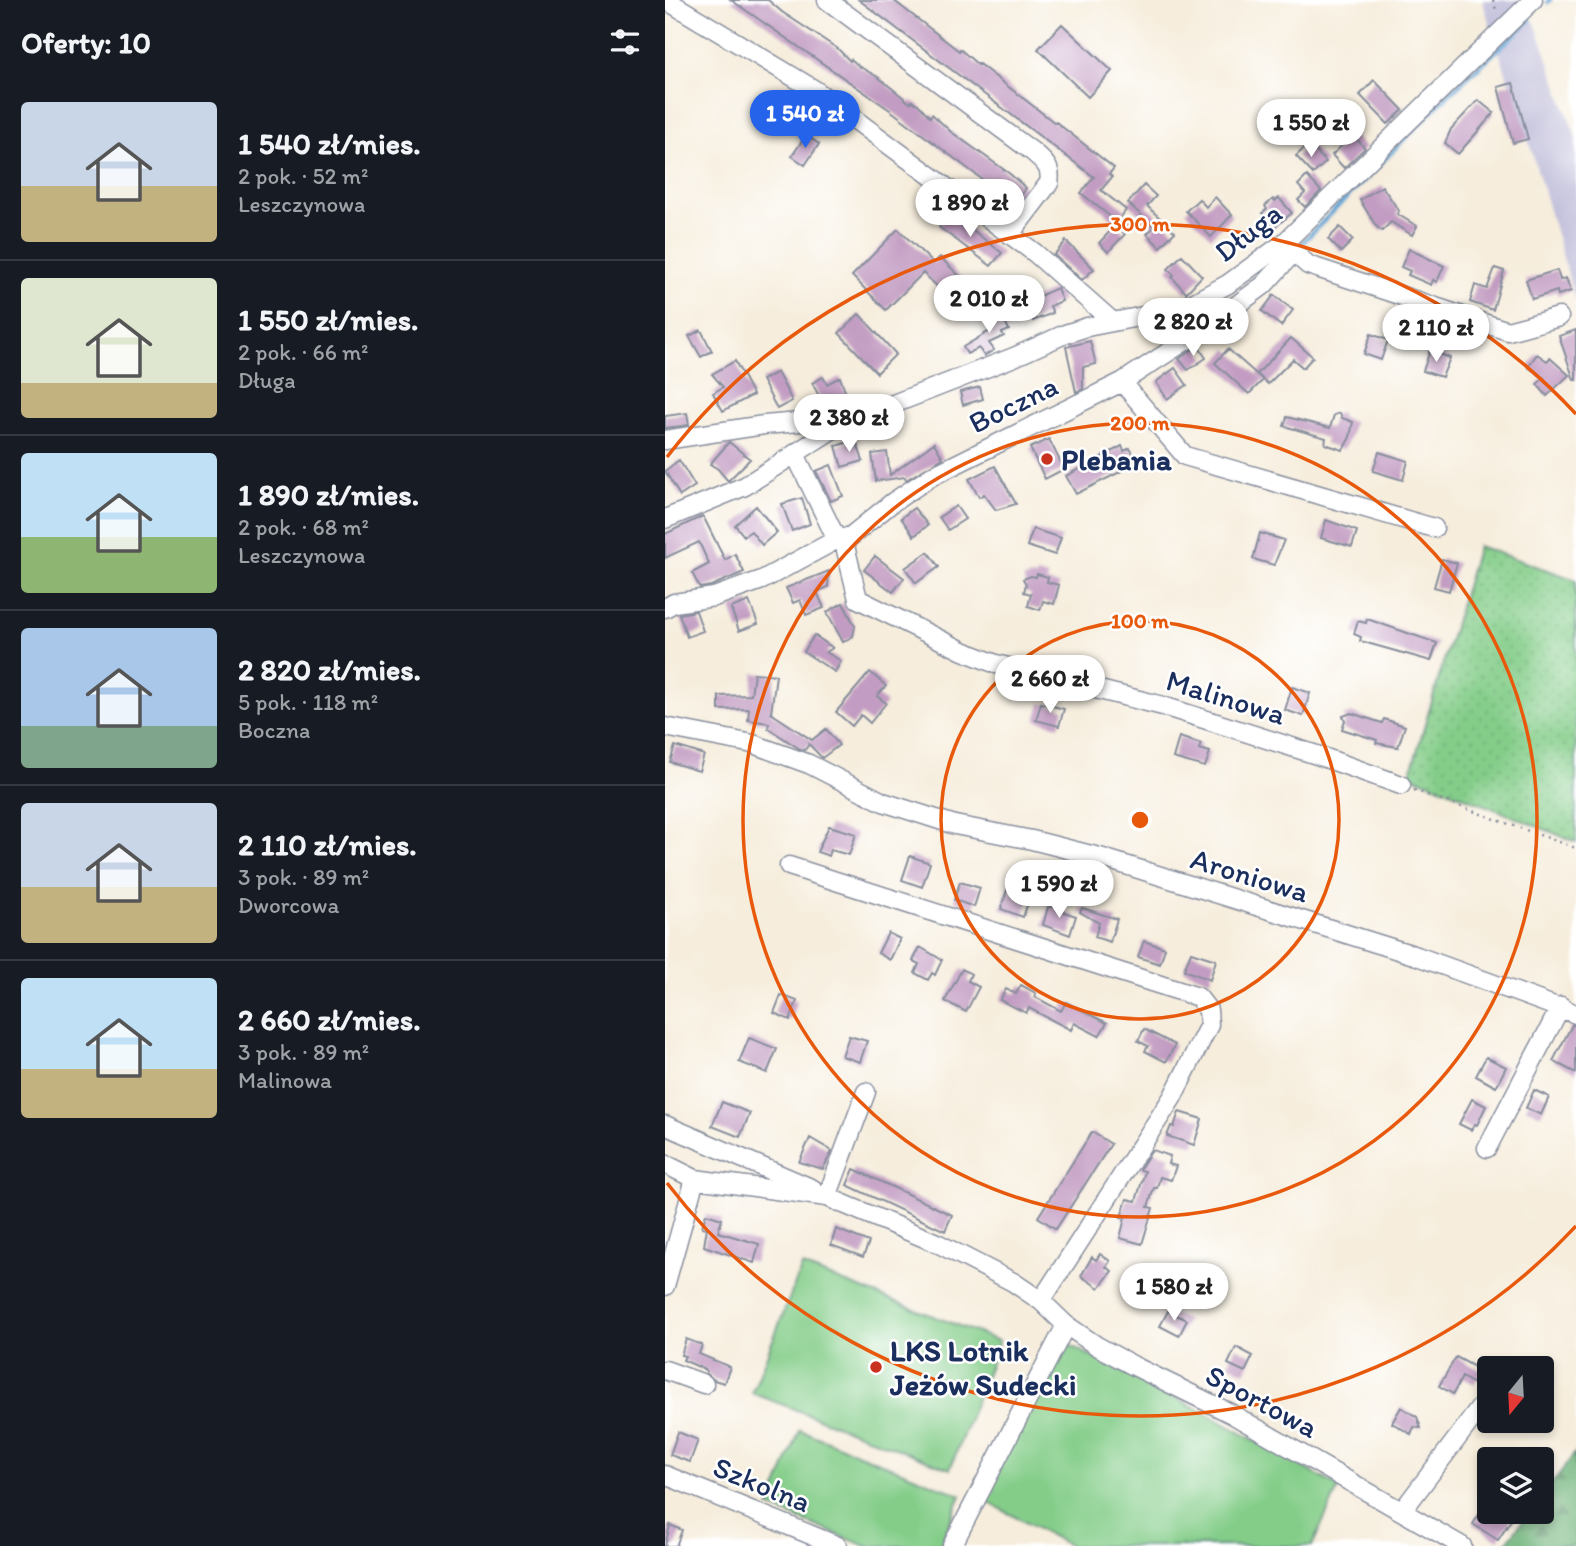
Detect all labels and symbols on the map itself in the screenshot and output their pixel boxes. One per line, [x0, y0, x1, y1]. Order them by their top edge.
pin: 1 540 zł [733, 90, 877, 150]
pin: 1 550 zł [1239, 100, 1383, 159]
pin: 1 890 zł [898, 180, 1042, 239]
street label: Długa [1207, 194, 1289, 270]
text: 300 m [1110, 211, 1170, 236]
pin: 2 010 zł [917, 276, 1061, 335]
pin: 2 820 zł [1121, 298, 1265, 358]
pin: 2 110 zł [1364, 304, 1508, 364]
street label: Boczna [963, 367, 1064, 441]
pin: 2 380 zł [777, 394, 921, 454]
text: 200 m [1110, 410, 1170, 435]
place label: Plebania [1061, 441, 1172, 478]
marker: Plebania [1039, 451, 1055, 467]
text: 100 m [1111, 608, 1169, 633]
pin: 2 660 zł [978, 656, 1122, 715]
street label: Malinowa [1162, 661, 1290, 733]
centre of rings [1128, 808, 1152, 832]
street label: Aroniowa [1187, 840, 1314, 911]
pin: 1 590 zł [987, 860, 1131, 920]
pin: 1 580 zł [1102, 1264, 1246, 1323]
place label: LKS Lotnik Jeżów Sudecki [889, 1332, 1076, 1403]
street label: Sportowa [1199, 1356, 1325, 1446]
north arrow [1477, 1356, 1554, 1433]
marker: LKS Lotnik Jeżów Sudecki [868, 1359, 884, 1375]
street label: Szkolna [708, 1448, 816, 1520]

